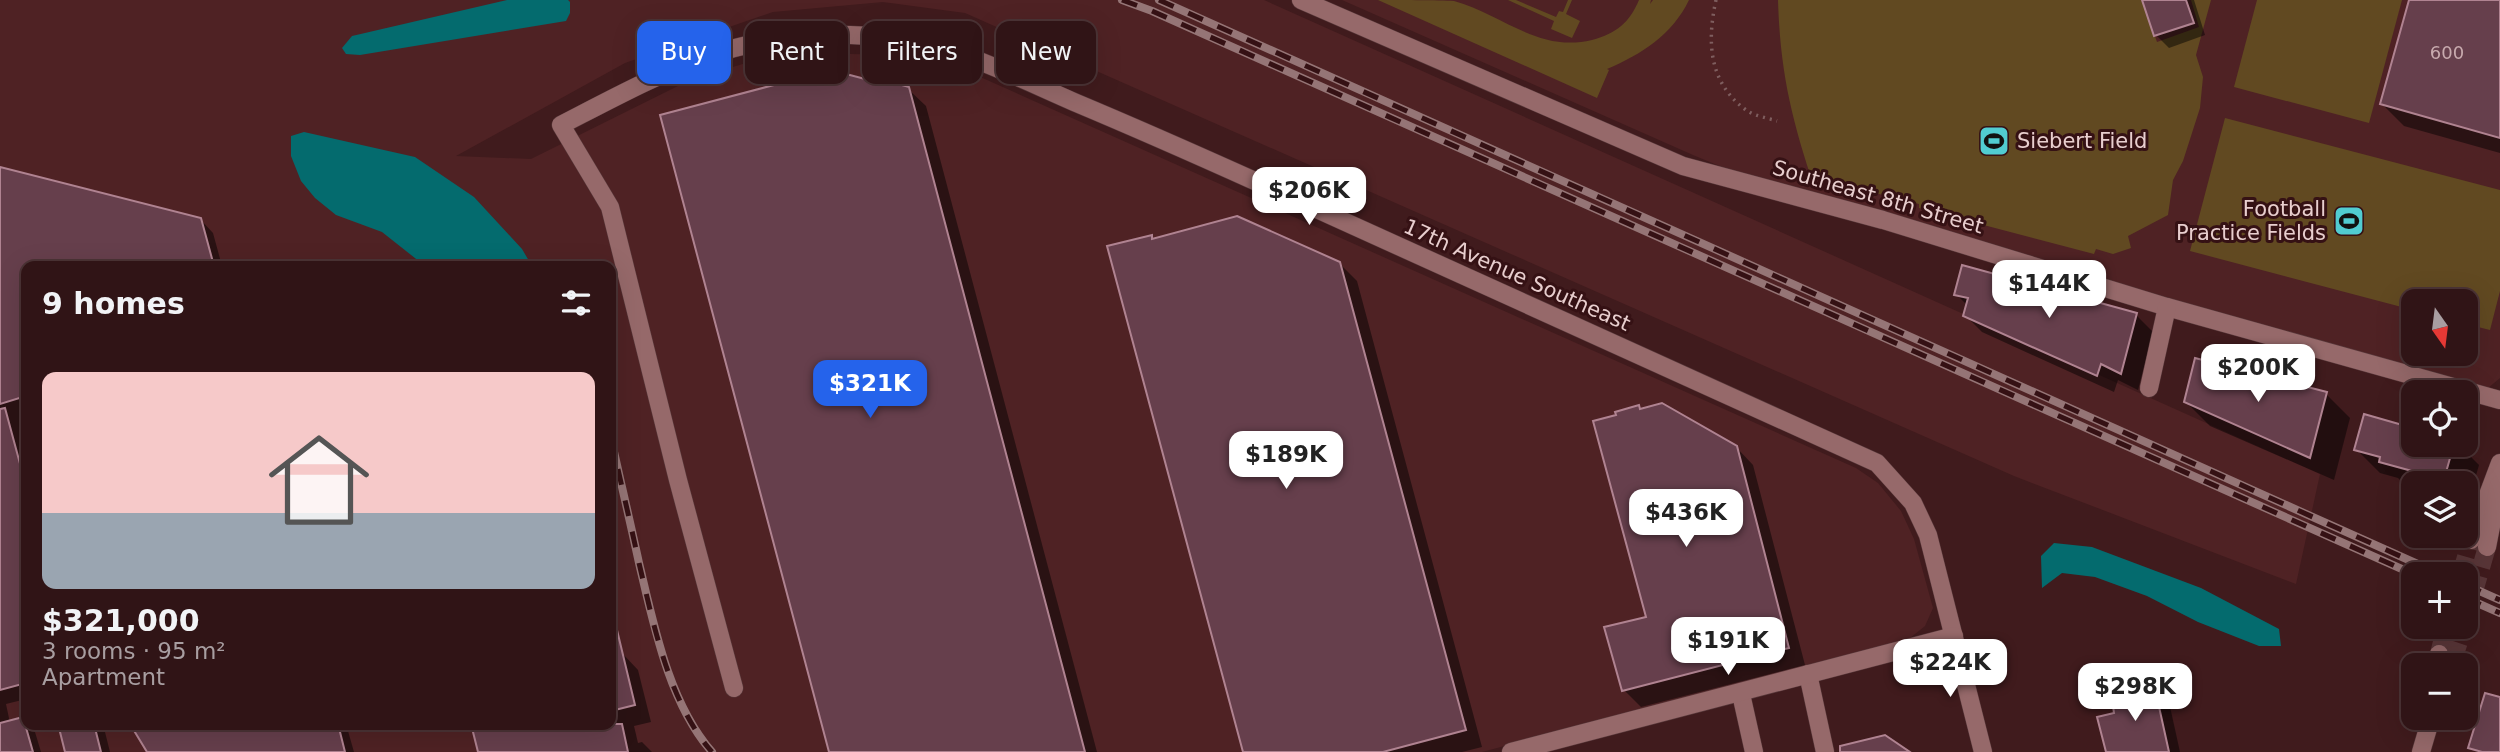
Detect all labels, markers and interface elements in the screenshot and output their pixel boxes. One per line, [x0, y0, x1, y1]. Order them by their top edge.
chip: Buy [637, 21, 731, 84]
chip: Rent [745, 21, 848, 84]
chip: Filters [862, 21, 982, 84]
chip: New [996, 21, 1096, 84]
house number: 600 [2430, 42, 2464, 63]
sports icon: Siebert Field [1977, 124, 2011, 158]
place label: Siebert Field [2017, 129, 2147, 153]
street label: Southeast 8th Street [1770, 155, 1986, 239]
pin: $206K [1260, 168, 1358, 227]
text: $206K [1268, 177, 1350, 203]
place label: Football Practice Fields [2176, 197, 2326, 245]
sports icon: Football Practice Fields [2332, 204, 2366, 238]
street label: 17th Avenue Southeast [1400, 214, 1634, 336]
pin: $144K [2000, 260, 2098, 320]
text: $144K [2008, 270, 2090, 296]
icon: filters [557, 284, 595, 322]
text: 9 homes [42, 286, 185, 321]
north arrow [2401, 289, 2478, 366]
map controls [2401, 289, 2478, 730]
pin: $200K [2209, 344, 2307, 404]
text: $200K [2217, 354, 2299, 380]
pin: $321K [821, 360, 919, 420]
text: $321K [829, 370, 911, 396]
button: locate [2401, 380, 2478, 457]
icon: home [256, 417, 382, 543]
pin: $189K [1237, 432, 1335, 491]
text: $189K [1245, 441, 1327, 467]
button: layers [2401, 471, 2478, 548]
pin: $436K [1637, 490, 1735, 549]
text: $436K [1645, 499, 1727, 525]
button: + [2401, 562, 2478, 639]
text: $321,000 [42, 603, 200, 638]
pin: $191K [1679, 618, 1777, 677]
text: $191K [1687, 627, 1769, 653]
text: 3 rooms · 95 m² [42, 638, 226, 664]
pin: $224K [1901, 640, 1999, 699]
text: $224K [1909, 649, 1991, 675]
button: − [2401, 653, 2478, 730]
text: Apartment [42, 664, 165, 690]
pin: $298K [2086, 664, 2184, 723]
text: $298K [2094, 673, 2176, 699]

